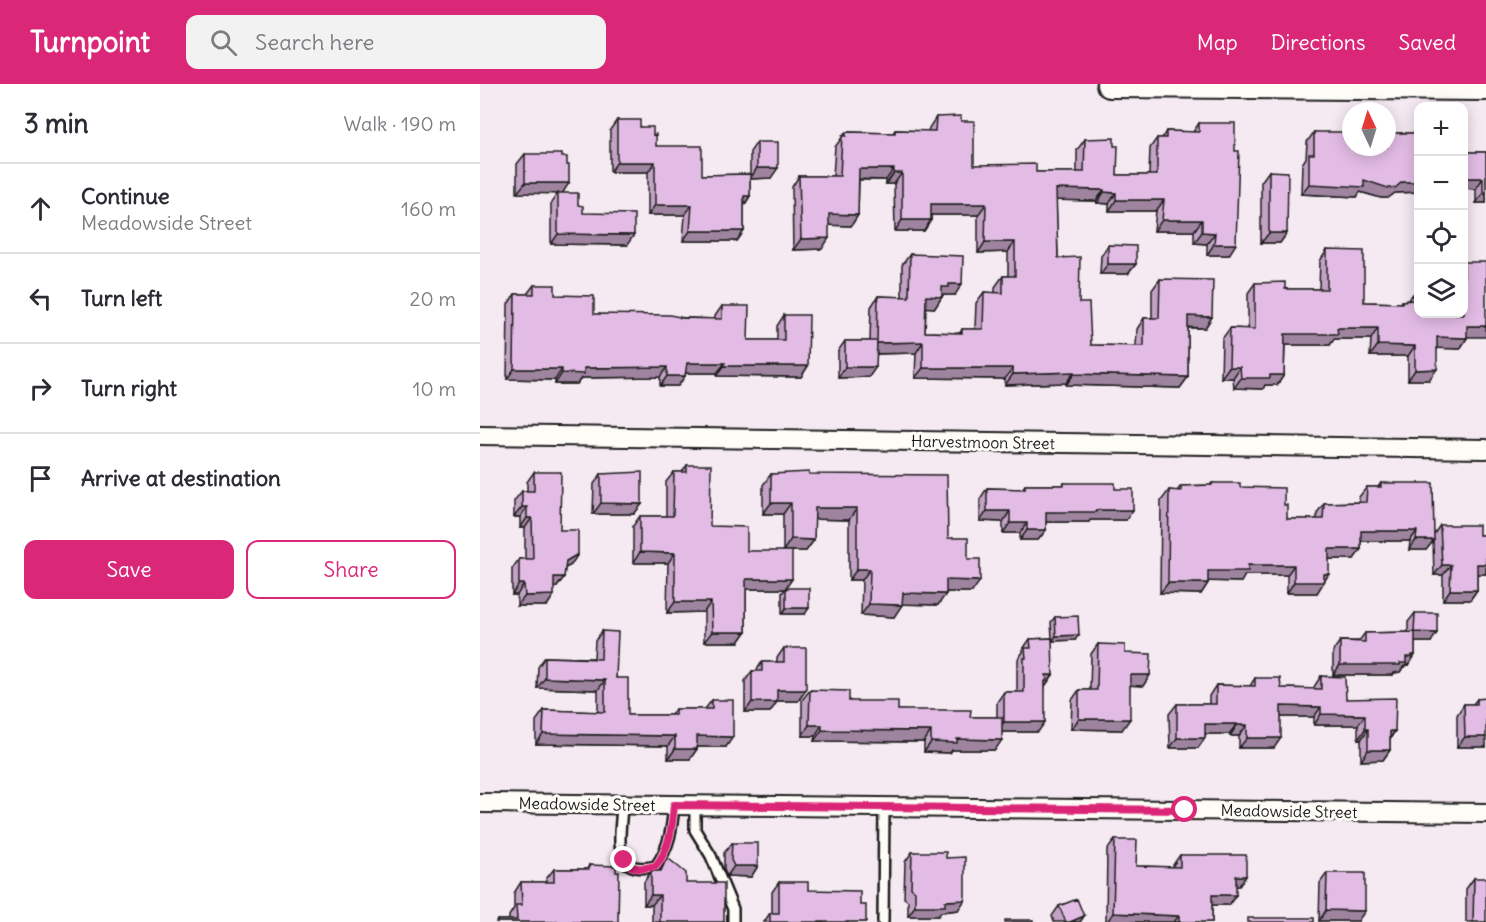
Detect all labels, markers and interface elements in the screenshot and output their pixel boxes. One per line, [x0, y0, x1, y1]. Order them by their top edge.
search box [186, 15, 606, 69]
text: Turnpoint [30, 24, 150, 60]
icon: search [207, 26, 240, 59]
text: Search here [255, 28, 374, 56]
text: Map [1197, 29, 1238, 56]
text: Directions [1271, 29, 1365, 56]
text: Saved [1398, 29, 1456, 56]
north arrow [1342, 102, 1396, 156]
map controls [1414, 102, 1468, 318]
button: + [1414, 102, 1468, 156]
text: 3 min [24, 107, 89, 140]
text: Walk · 190 m [344, 111, 456, 136]
button: − [1414, 156, 1468, 210]
text: Continue [81, 182, 170, 210]
icon: ahead [24, 192, 57, 225]
text: 160 m [401, 196, 456, 221]
text: Meadowside Street [81, 210, 252, 235]
button: locate [1414, 210, 1468, 264]
button: layers [1414, 264, 1468, 318]
icon: left [24, 282, 57, 315]
text: Turn left [81, 284, 162, 312]
text: 20 m [410, 286, 456, 311]
icon: right [24, 372, 57, 405]
text: Turn right [81, 374, 177, 402]
text: 10 m [413, 376, 456, 401]
street label: Harvestmoon Street [911, 431, 1056, 453]
icon: arrive [24, 462, 57, 495]
text: Arrive at destination [81, 464, 281, 492]
button: Save [24, 540, 234, 599]
button: Share [246, 540, 456, 599]
street label: Meadowside Street [518, 793, 656, 815]
route start [1171, 796, 1197, 822]
street label: Meadowside Street [1220, 800, 1358, 822]
route end [610, 846, 636, 872]

